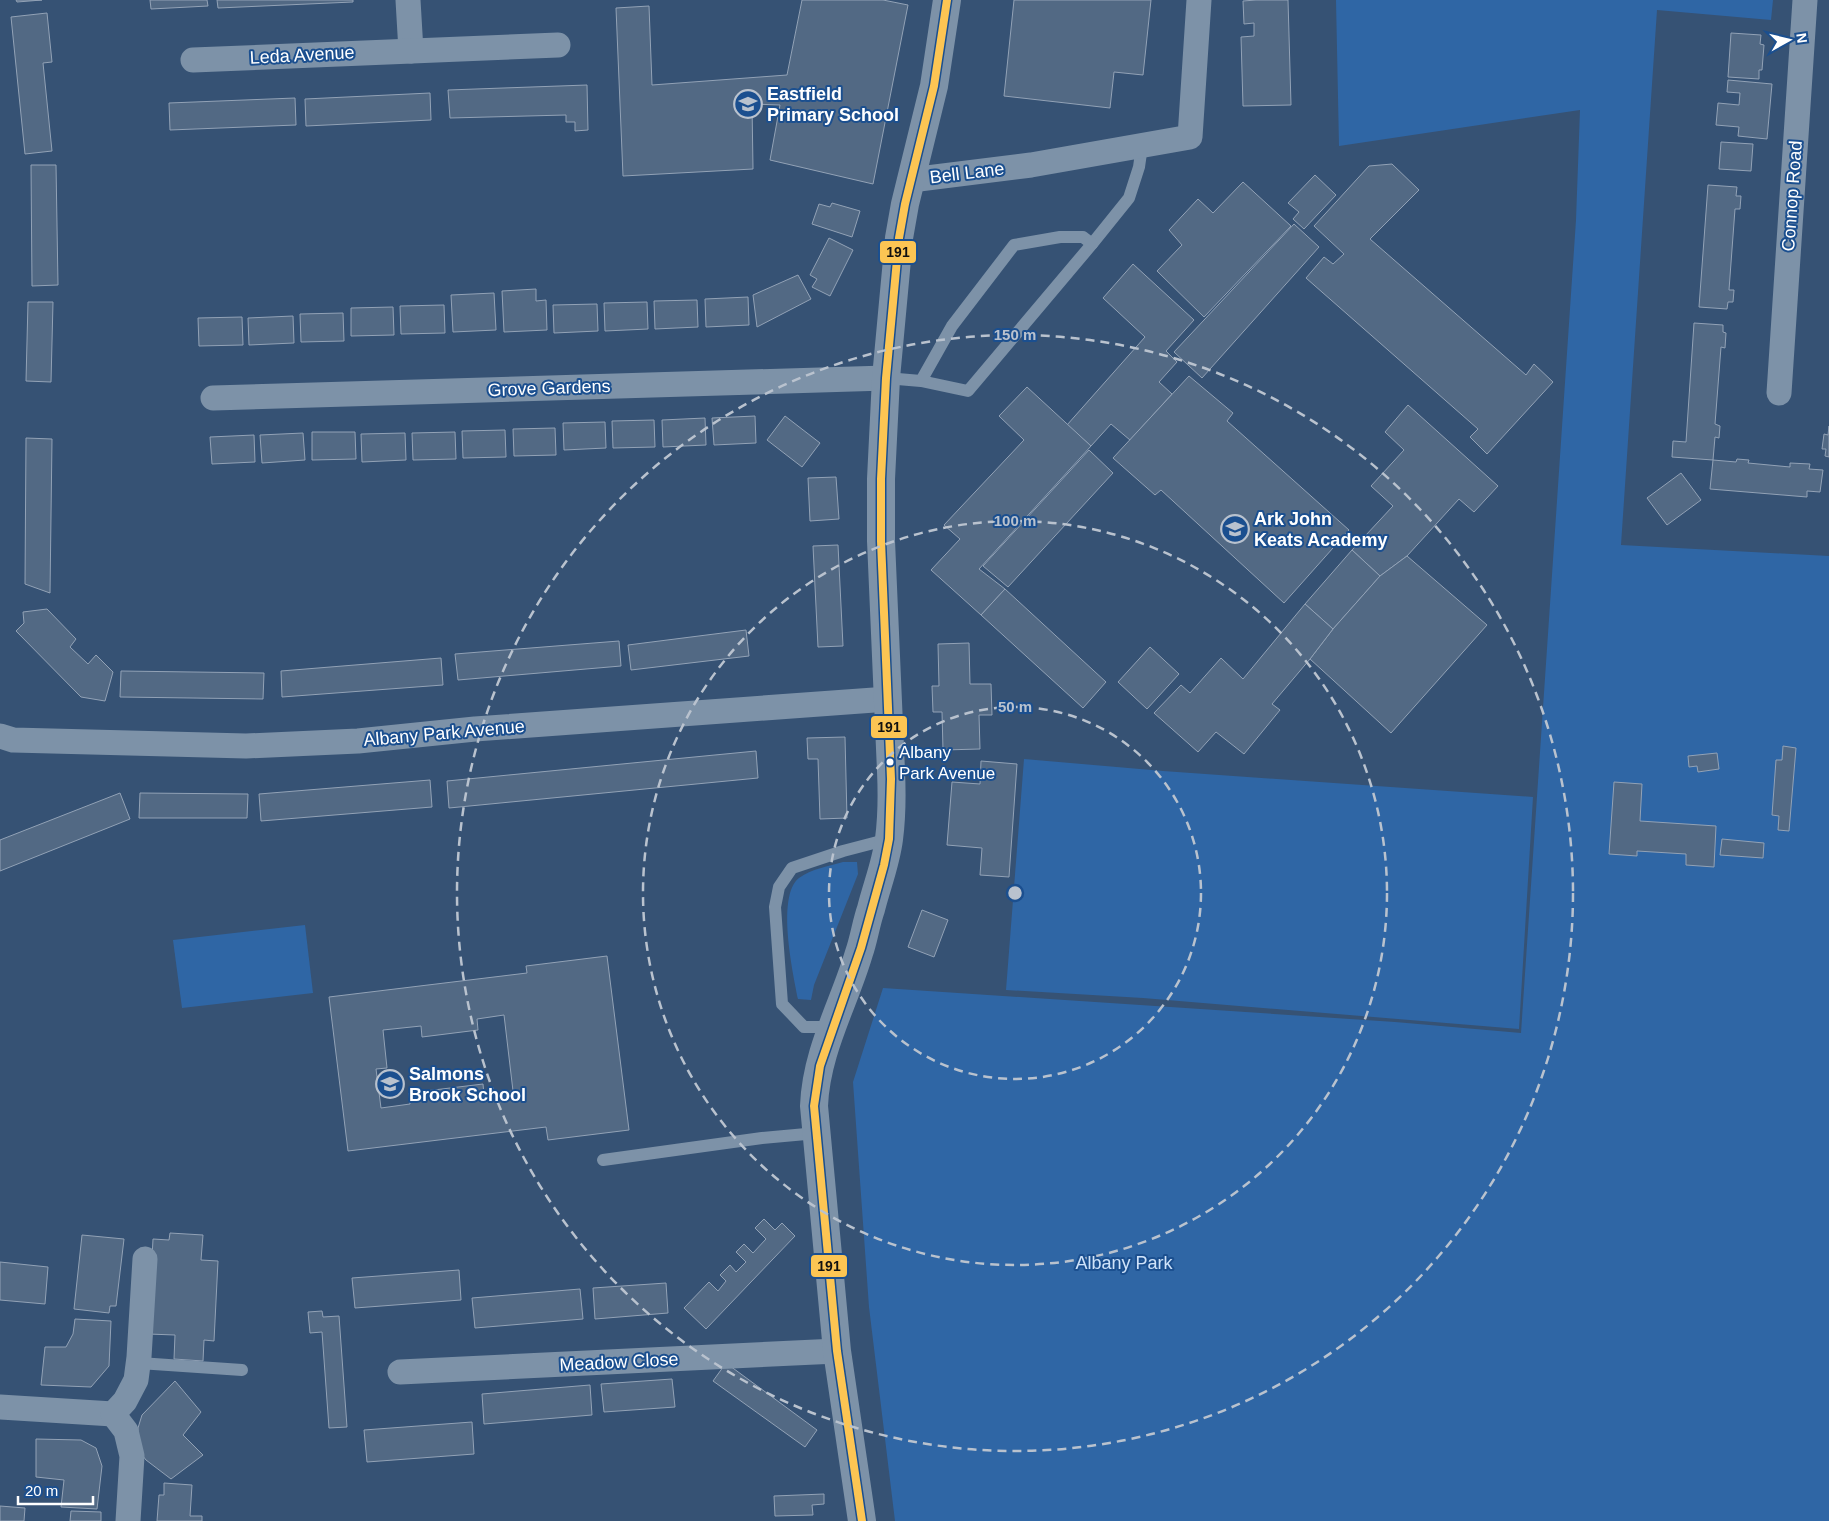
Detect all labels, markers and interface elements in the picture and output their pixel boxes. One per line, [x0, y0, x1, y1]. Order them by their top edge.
north arrow [1764, 15, 1814, 65]
text: N [1793, 32, 1811, 44]
street label: Leda Avenue [249, 42, 355, 68]
place label: Eastfield Primary School [767, 84, 899, 125]
school or university icon: Eastfield Primary School [733, 89, 763, 119]
street label: Connop Road [1778, 140, 1806, 252]
street label: Bell Lane [929, 159, 1005, 187]
line badge: 191 [879, 240, 917, 264]
text: 191 [886, 244, 910, 260]
text: 150 m [994, 326, 1036, 343]
street label: Grove Gardens [487, 376, 611, 400]
place label: Ark John Keats Academy [1254, 509, 1387, 550]
text: 100 m [994, 512, 1036, 529]
school or university icon: Ark John Keats Academy [1220, 514, 1250, 544]
text: 50 m [998, 698, 1032, 715]
line badge: 191 [870, 715, 908, 739]
street label: Albany Park Avenue [363, 716, 525, 750]
text: 191 [877, 719, 901, 735]
place label: Albany Park Avenue [899, 743, 995, 783]
marker: Albany Park Avenue [885, 757, 895, 767]
centre of rings [1006, 884, 1024, 902]
place label: Salmons Brook School [409, 1064, 526, 1105]
school or university icon: Salmons Brook School [375, 1069, 405, 1099]
park label: Albany Park [1075, 1253, 1174, 1273]
line badge: 191 [810, 1254, 848, 1278]
text: 191 [817, 1258, 841, 1274]
street label: Meadow Close [559, 1349, 679, 1375]
scale bar [18, 1474, 92, 1506]
text: 20 m [25, 1482, 58, 1499]

